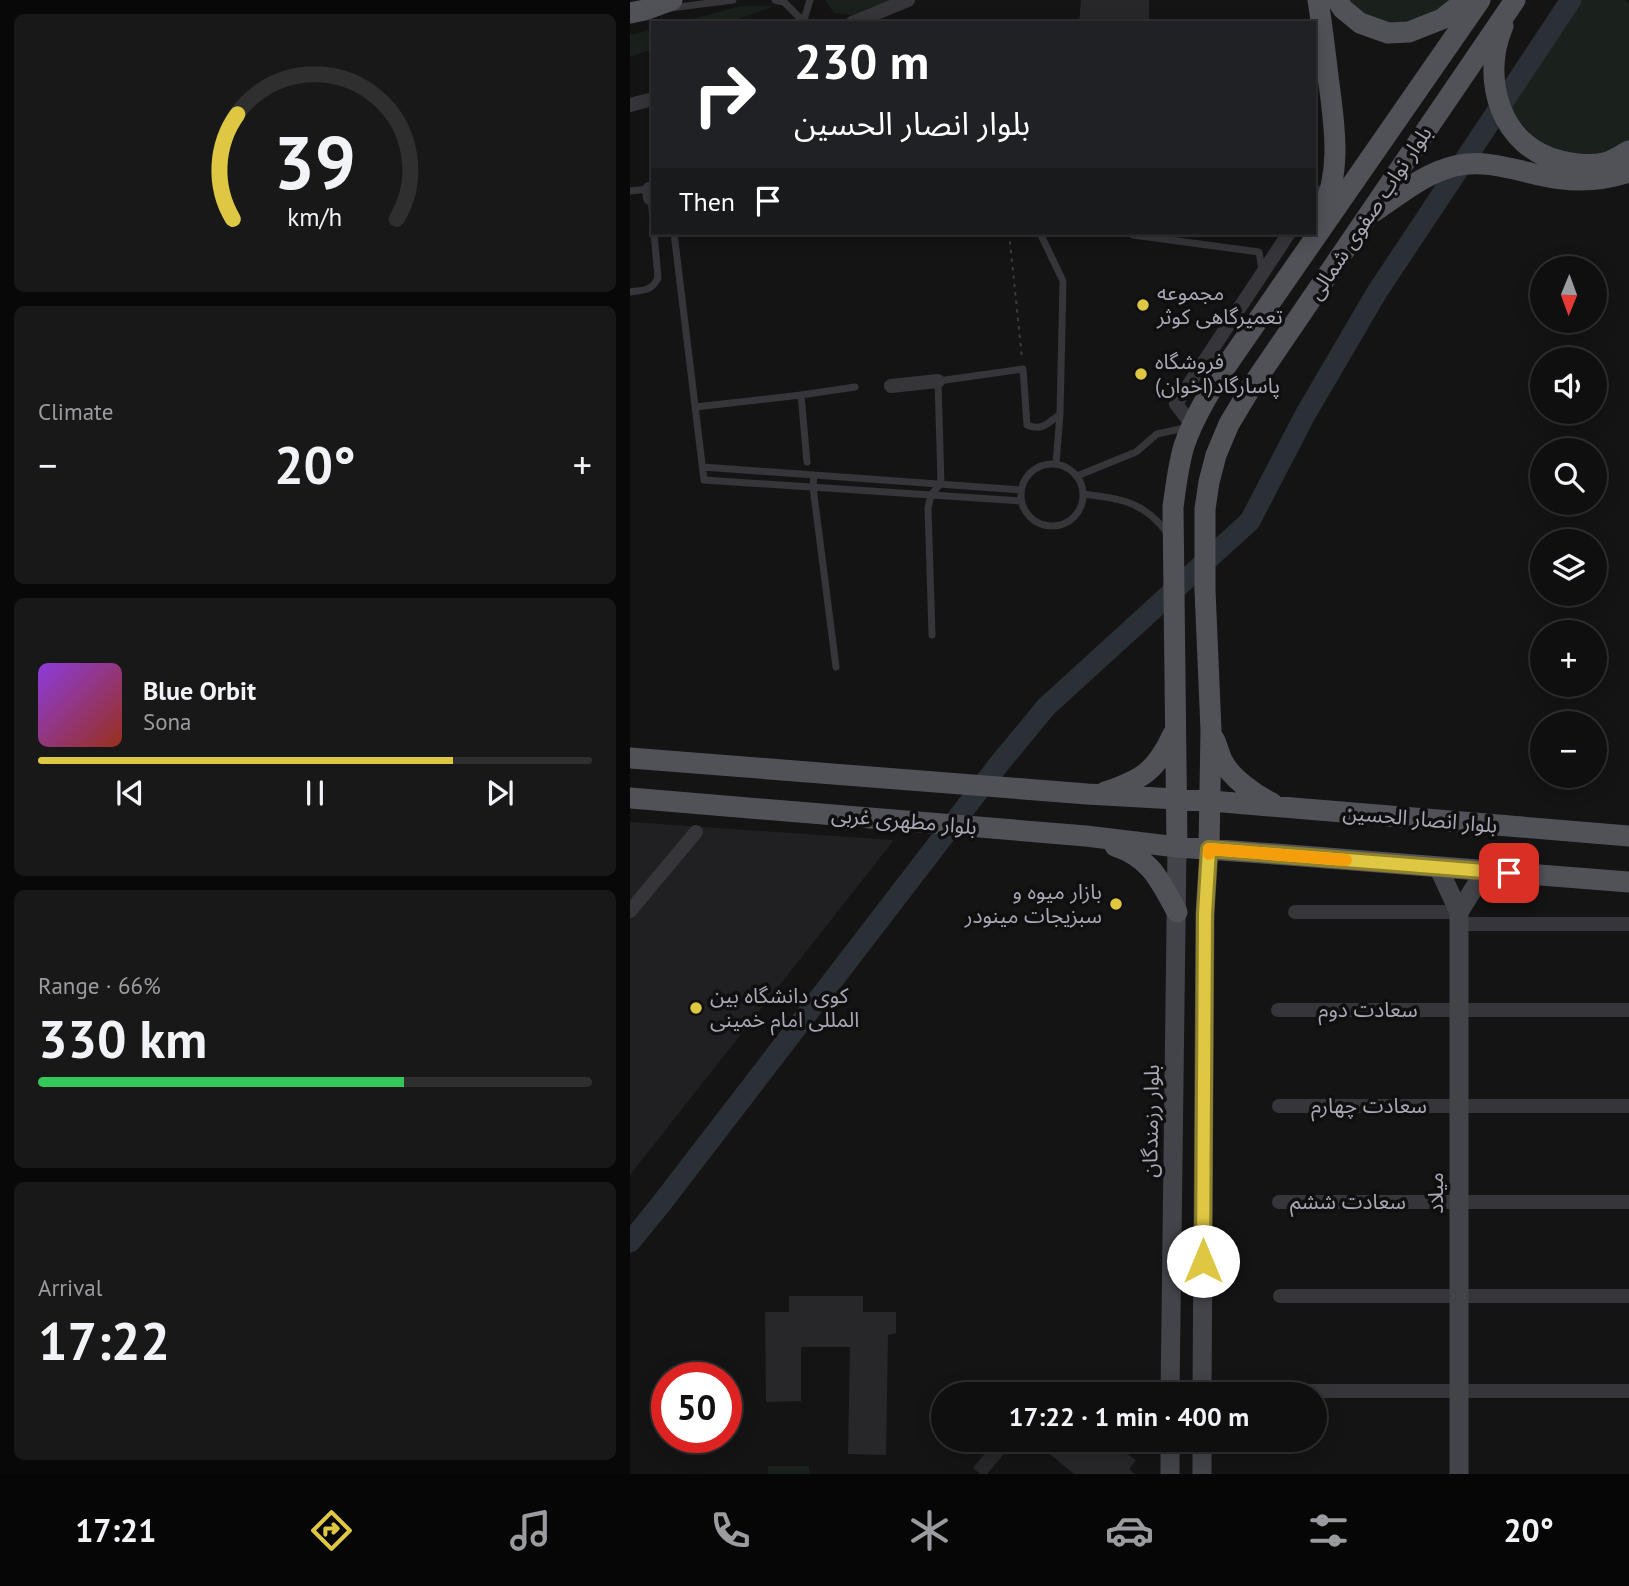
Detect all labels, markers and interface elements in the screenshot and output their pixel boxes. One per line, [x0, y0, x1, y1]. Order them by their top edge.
text: 230 m [794, 29, 929, 93]
icon: right [679, 49, 770, 140]
text: بلوار انصار الحسین [794, 102, 1030, 144]
text: 39 [274, 115, 356, 209]
street label: بلوار نواب صفوی شمالی [1301, 121, 1438, 305]
icon: arrive [749, 182, 787, 220]
text: Then [679, 185, 735, 218]
text: km/h [288, 201, 342, 233]
north arrow [1530, 256, 1606, 332]
map controls [1530, 256, 1607, 788]
place label: مجموعه تعمیرگاهی کوثر [1156, 279, 1283, 330]
marker: مجموعه تعمیرگاهی کوثر [1135, 297, 1151, 313]
button: sound [1530, 347, 1607, 424]
place label: فروشگاه پاسارگاد(اخوان) [1155, 348, 1280, 399]
marker: فروشگاه پاسارگاد(اخوان) [1133, 366, 1149, 382]
text: Climate [38, 397, 113, 426]
text: 20° [274, 431, 356, 498]
button: search [1530, 438, 1607, 515]
text: − [38, 440, 57, 489]
text: + [573, 440, 592, 489]
button: layers [1530, 529, 1607, 606]
button: + [1530, 620, 1607, 697]
text: Blue Orbit [143, 674, 256, 707]
text: Sona [143, 707, 192, 736]
button: − [1530, 711, 1607, 788]
icon: previous [111, 774, 149, 812]
icon: pause [296, 774, 334, 812]
icon: next [481, 774, 519, 812]
street label: بلوار انصار الحسین [1342, 798, 1498, 839]
street label: بلوار مطهری غربی [830, 801, 978, 840]
pin [1479, 843, 1539, 903]
icon: arrive [1490, 854, 1528, 892]
place label: بازار میوه و سبزیجات مینودر [964, 878, 1102, 929]
marker: بازار میوه و سبزیجات مینودر [1108, 896, 1124, 912]
text: Range · 66% [38, 971, 161, 1000]
place label: کوی دانشگاه بین المللی امام خمینی [710, 982, 859, 1036]
street label: سعادت دوم [1318, 996, 1418, 1026]
marker: کوی دانشگاه بین المللی امام خمینی [688, 1000, 704, 1016]
text: 330 km [38, 1005, 207, 1072]
street label: بلوار رزمندگان [1136, 1064, 1165, 1178]
street label: سعادت چهارم [1311, 1092, 1427, 1122]
street label: میلاد [1422, 1172, 1449, 1214]
street label: سعادت ششم [1290, 1188, 1406, 1217]
position arrow [1166, 1224, 1240, 1298]
text: Arrival [38, 1273, 102, 1302]
text: 17:22 [38, 1307, 170, 1374]
speed limit sign: 50 [651, 1362, 742, 1453]
text: 17:22 · 1 min · 400 m [1009, 1400, 1249, 1433]
icon: directions [307, 1506, 356, 1555]
icon: music [506, 1506, 555, 1555]
icon: phone [706, 1506, 755, 1555]
icon: climate [905, 1506, 954, 1555]
icon: car [1105, 1506, 1154, 1555]
icon: filters [1304, 1506, 1353, 1555]
text: 17:21 [75, 1509, 156, 1551]
text: 20° [1503, 1509, 1554, 1551]

